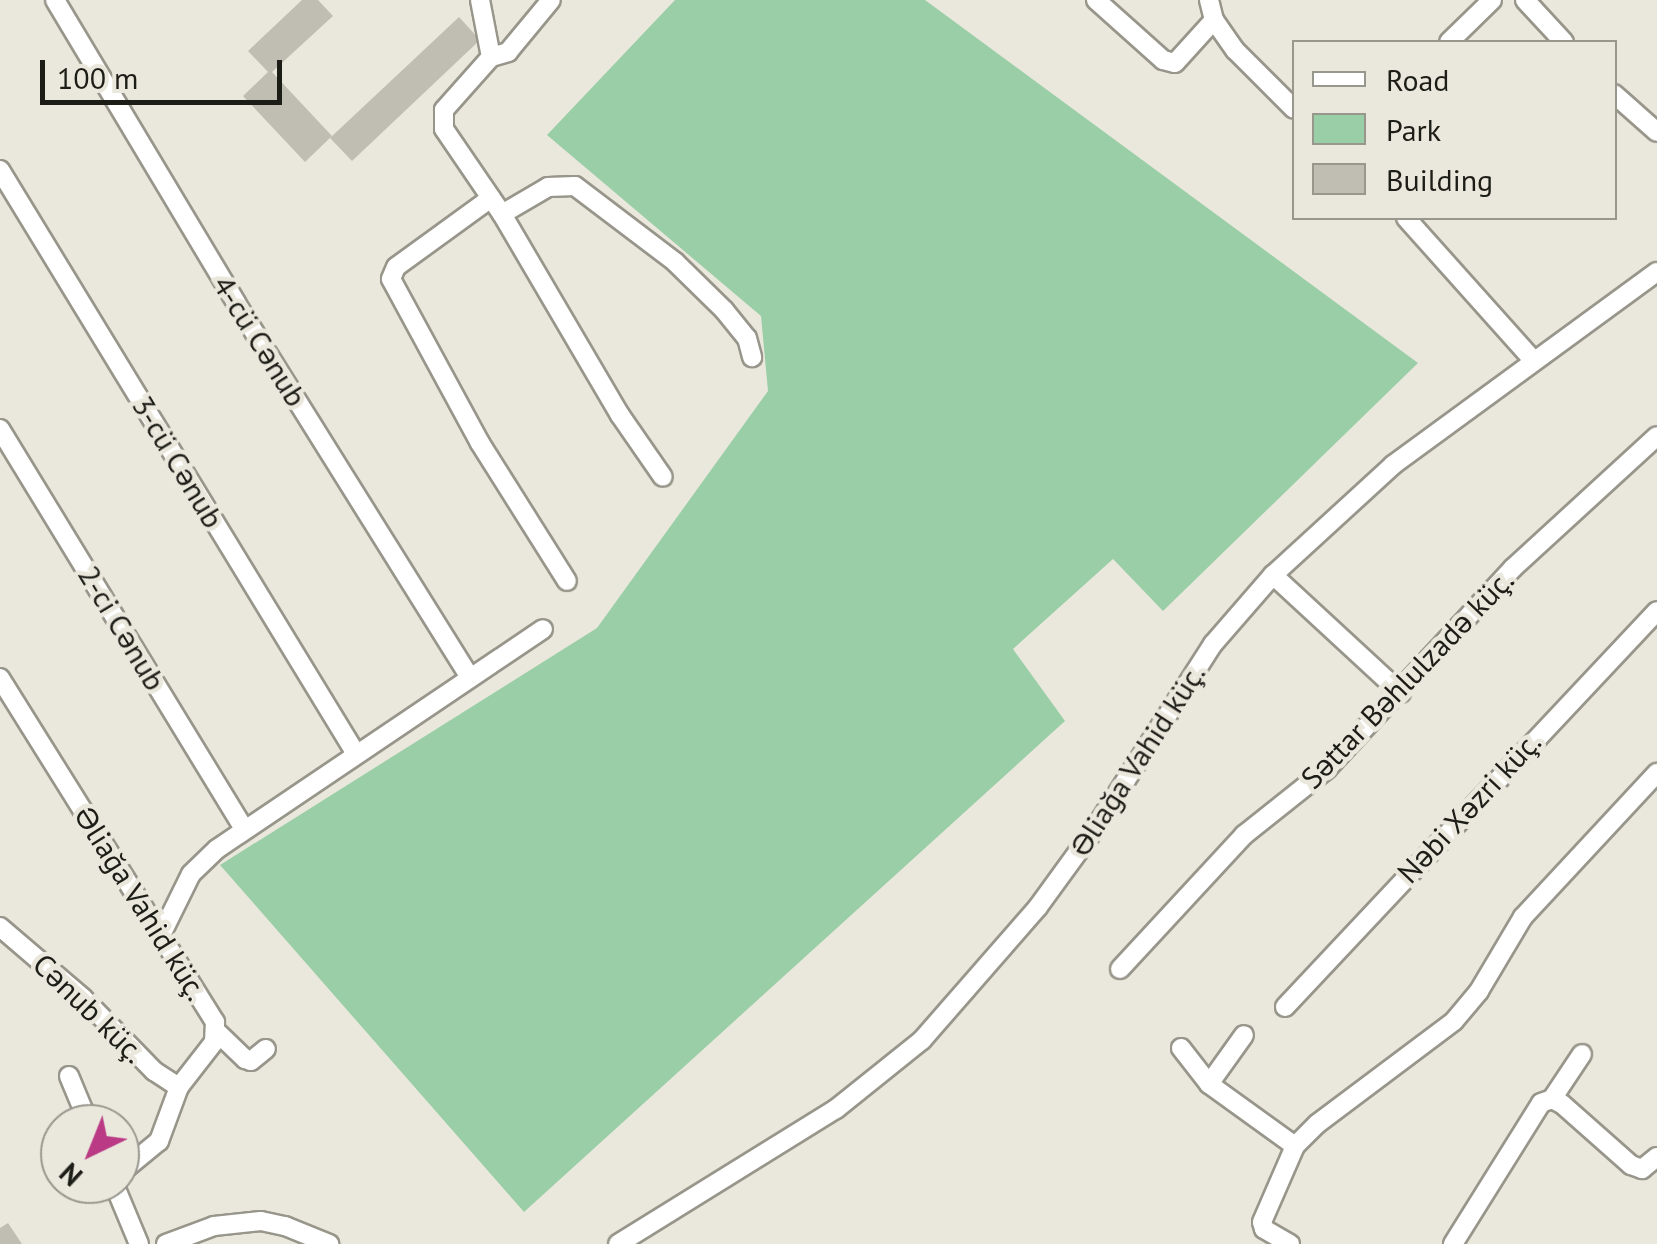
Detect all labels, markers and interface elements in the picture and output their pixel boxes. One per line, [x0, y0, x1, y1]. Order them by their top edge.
scale bar [45, 40, 288, 102]
legend [1292, 40, 1617, 220]
text: 100 m [57, 58, 138, 97]
text: Road [1386, 60, 1450, 99]
text: Park [1386, 110, 1441, 149]
text: Building [1386, 160, 1493, 199]
street label: 4-cü Cənub [206, 269, 314, 413]
street label: 3-cü Cənub [125, 390, 231, 534]
street label: 2-ci Cənub [71, 559, 173, 697]
street label: Səttar Bəhlulzadə küç. [1293, 562, 1521, 796]
street label: Əliağa Vahid küç. [1061, 657, 1213, 863]
street label: Nəbi Xəzri küç. [1390, 724, 1548, 890]
street label: Əliağa Vahid küç. [67, 799, 215, 1007]
street label: Cənub küç. [26, 946, 152, 1070]
north arrow [40, 1104, 140, 1204]
text: N [51, 1155, 90, 1195]

